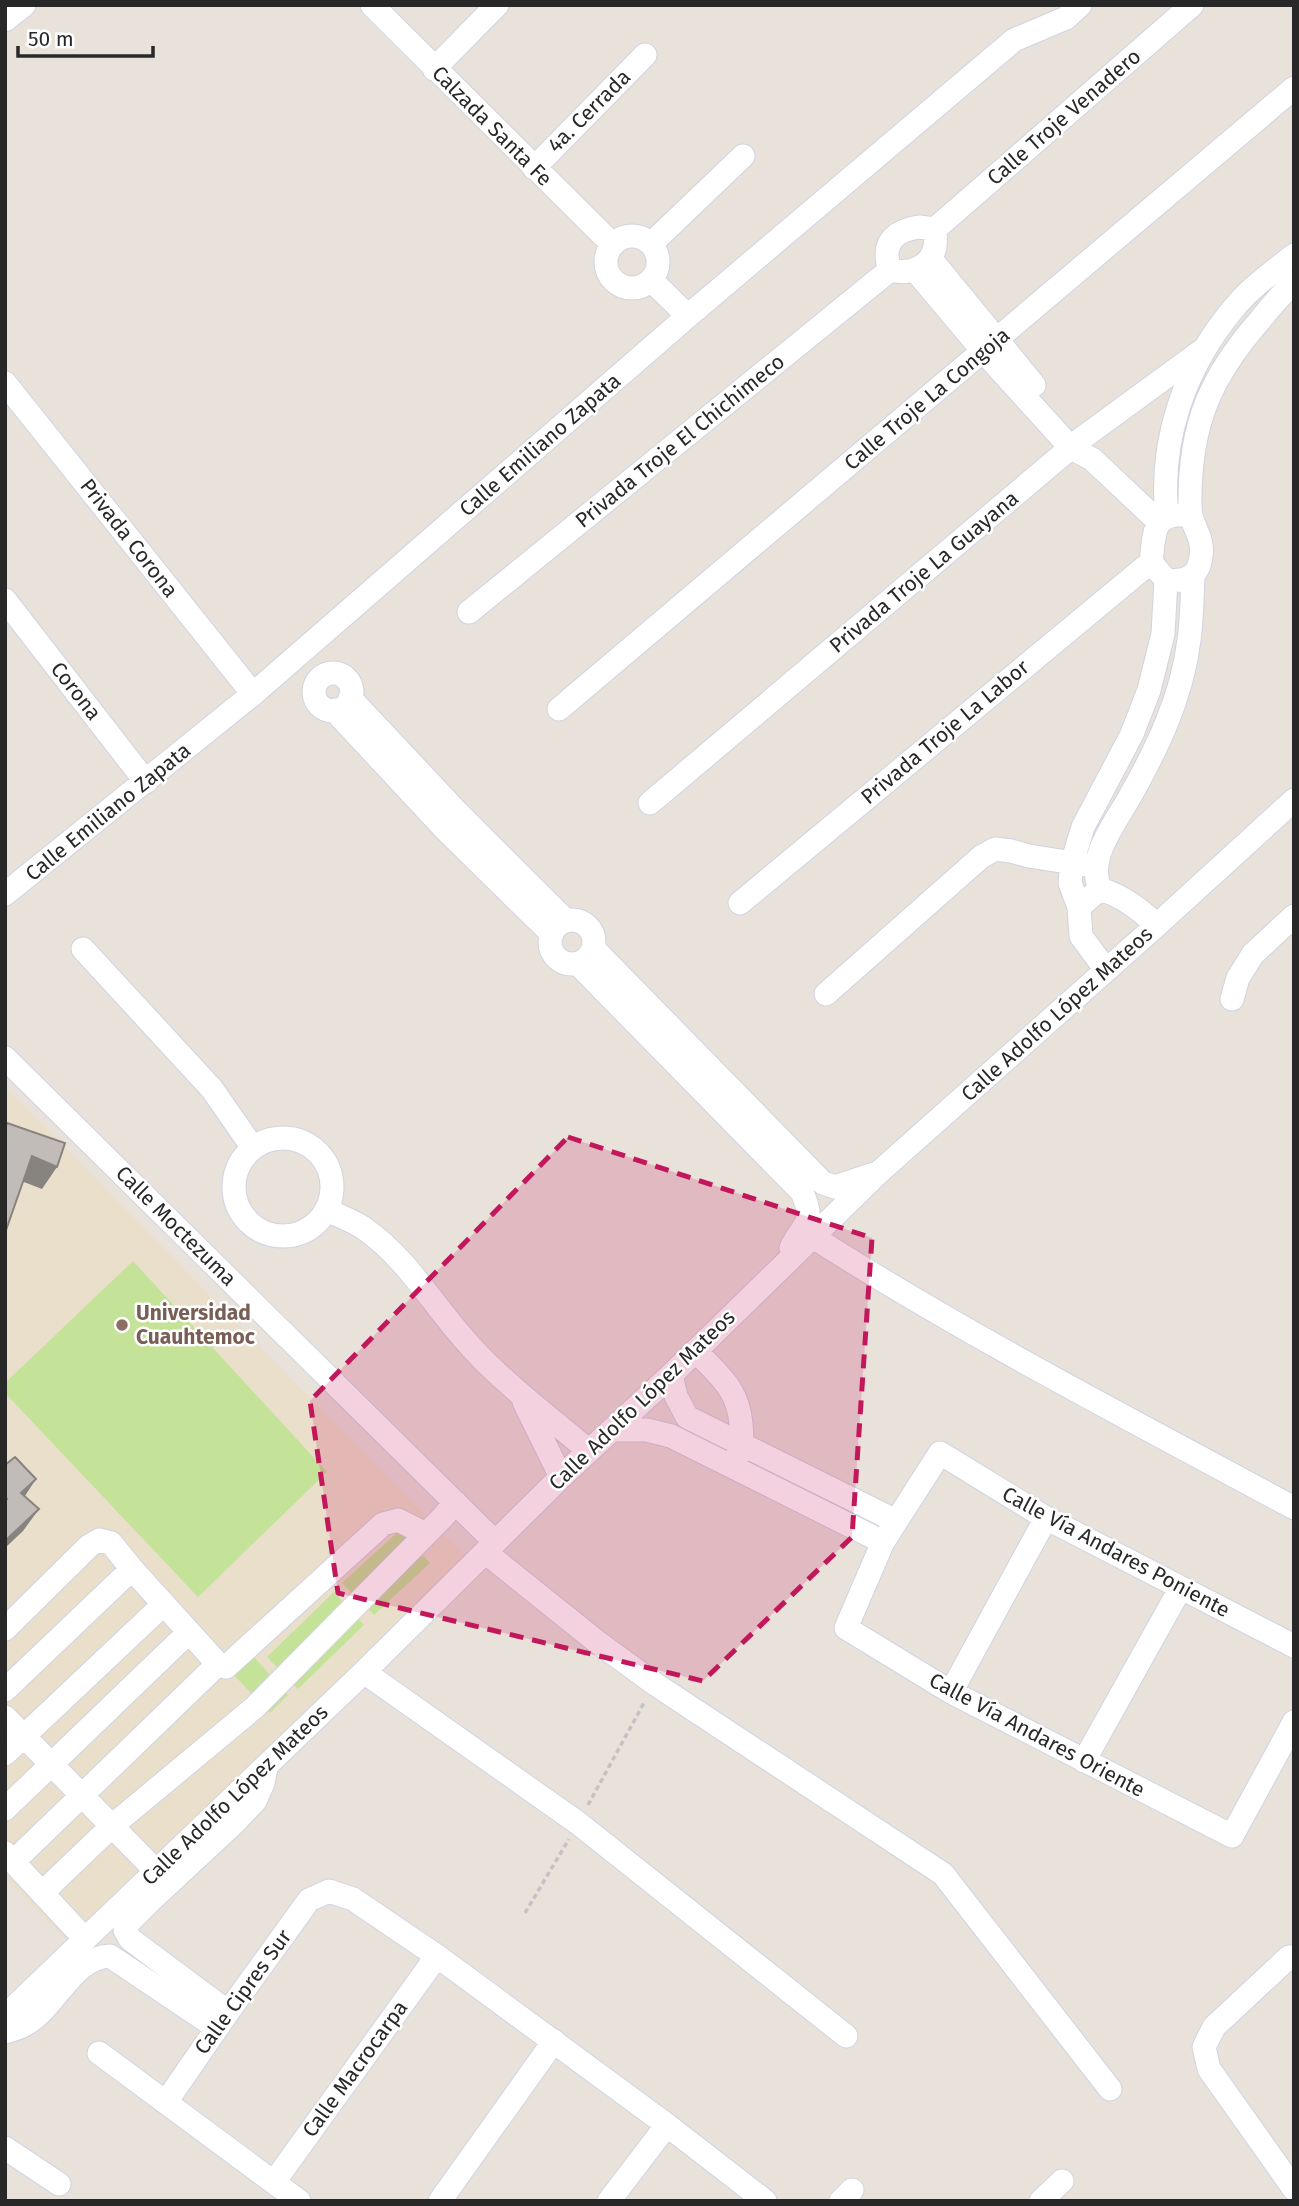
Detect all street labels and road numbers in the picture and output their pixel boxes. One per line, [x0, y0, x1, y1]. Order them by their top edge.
street label: Calle Troje Venadero [982, 43, 1146, 191]
street label: Calzada Santa Fe [426, 60, 558, 192]
street label: 4a. Cerrada [542, 64, 636, 158]
street label: Calle Troje La Congoja [839, 322, 1015, 476]
street label: Privada Troje El Chichimeco [570, 349, 790, 533]
street label: Calle Emiliano Zapata [454, 368, 626, 522]
street label: Privada Corona [74, 473, 184, 603]
street label: Privada Troje La Guayana [824, 485, 1024, 659]
street label: Privada Troje La Labor [856, 654, 1034, 810]
street label: Corona [45, 657, 107, 725]
street label: Calle Emiliano Zapata [20, 737, 196, 887]
street label: Calle Adolfo López Mateos [956, 921, 1158, 1107]
street label: Calle Moctezuma [110, 1160, 242, 1292]
street label: Calle Adolfo López Mateos [543, 1304, 741, 1496]
street label: Calle Vía Andares Poniente [998, 1481, 1234, 1623]
street label: Calle Vía Andares Oriente [925, 1667, 1149, 1803]
street label: Calle Adolfo López Mateos [136, 1699, 334, 1891]
street label: Calle Cipres Sur [189, 1924, 297, 2060]
street label: Calle Macrocarpa [297, 1996, 413, 2142]

